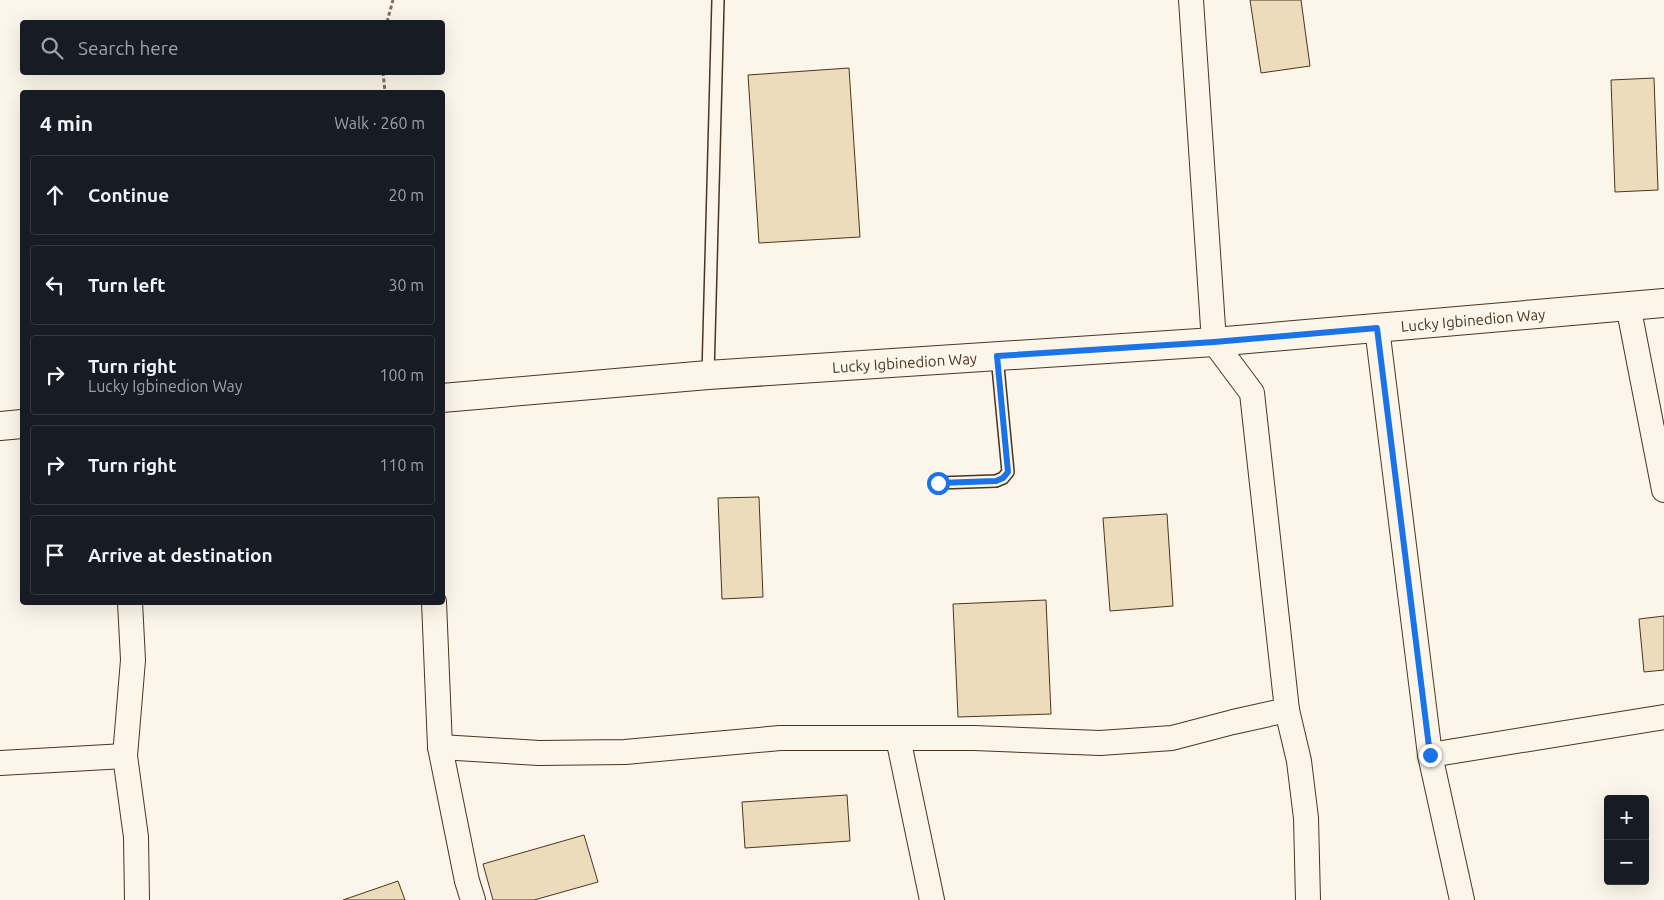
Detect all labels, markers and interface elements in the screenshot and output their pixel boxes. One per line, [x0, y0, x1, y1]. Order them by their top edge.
search box [20, 20, 445, 75]
icon: search [38, 34, 66, 62]
text: Search here [78, 37, 178, 59]
text: 4 min [40, 111, 93, 135]
text: Walk · 260 m [334, 114, 425, 132]
icon: ahead [41, 181, 69, 209]
text: Continue [88, 184, 169, 206]
text: 20 m [388, 186, 424, 204]
icon: left [41, 271, 69, 299]
text: Turn left [88, 274, 166, 296]
text: 30 m [388, 276, 424, 294]
street label: Lucky Igbinedion Way [1400, 305, 1546, 334]
street label: Lucky Igbinedion Way [832, 349, 977, 375]
text: Turn right [88, 355, 176, 377]
icon: right [41, 361, 69, 389]
text: 100 m [379, 366, 424, 384]
text: Lucky Igbinedion Way [88, 377, 243, 395]
icon: right [41, 451, 69, 479]
text: Turn right [88, 454, 176, 476]
text: 110 m [379, 456, 424, 474]
route start [927, 472, 950, 495]
icon: arrive [41, 541, 69, 569]
text: Arrive at destination [88, 544, 273, 566]
route end [1419, 744, 1442, 767]
map controls [1604, 795, 1649, 885]
button: + [1604, 795, 1649, 840]
button: − [1604, 840, 1649, 885]

